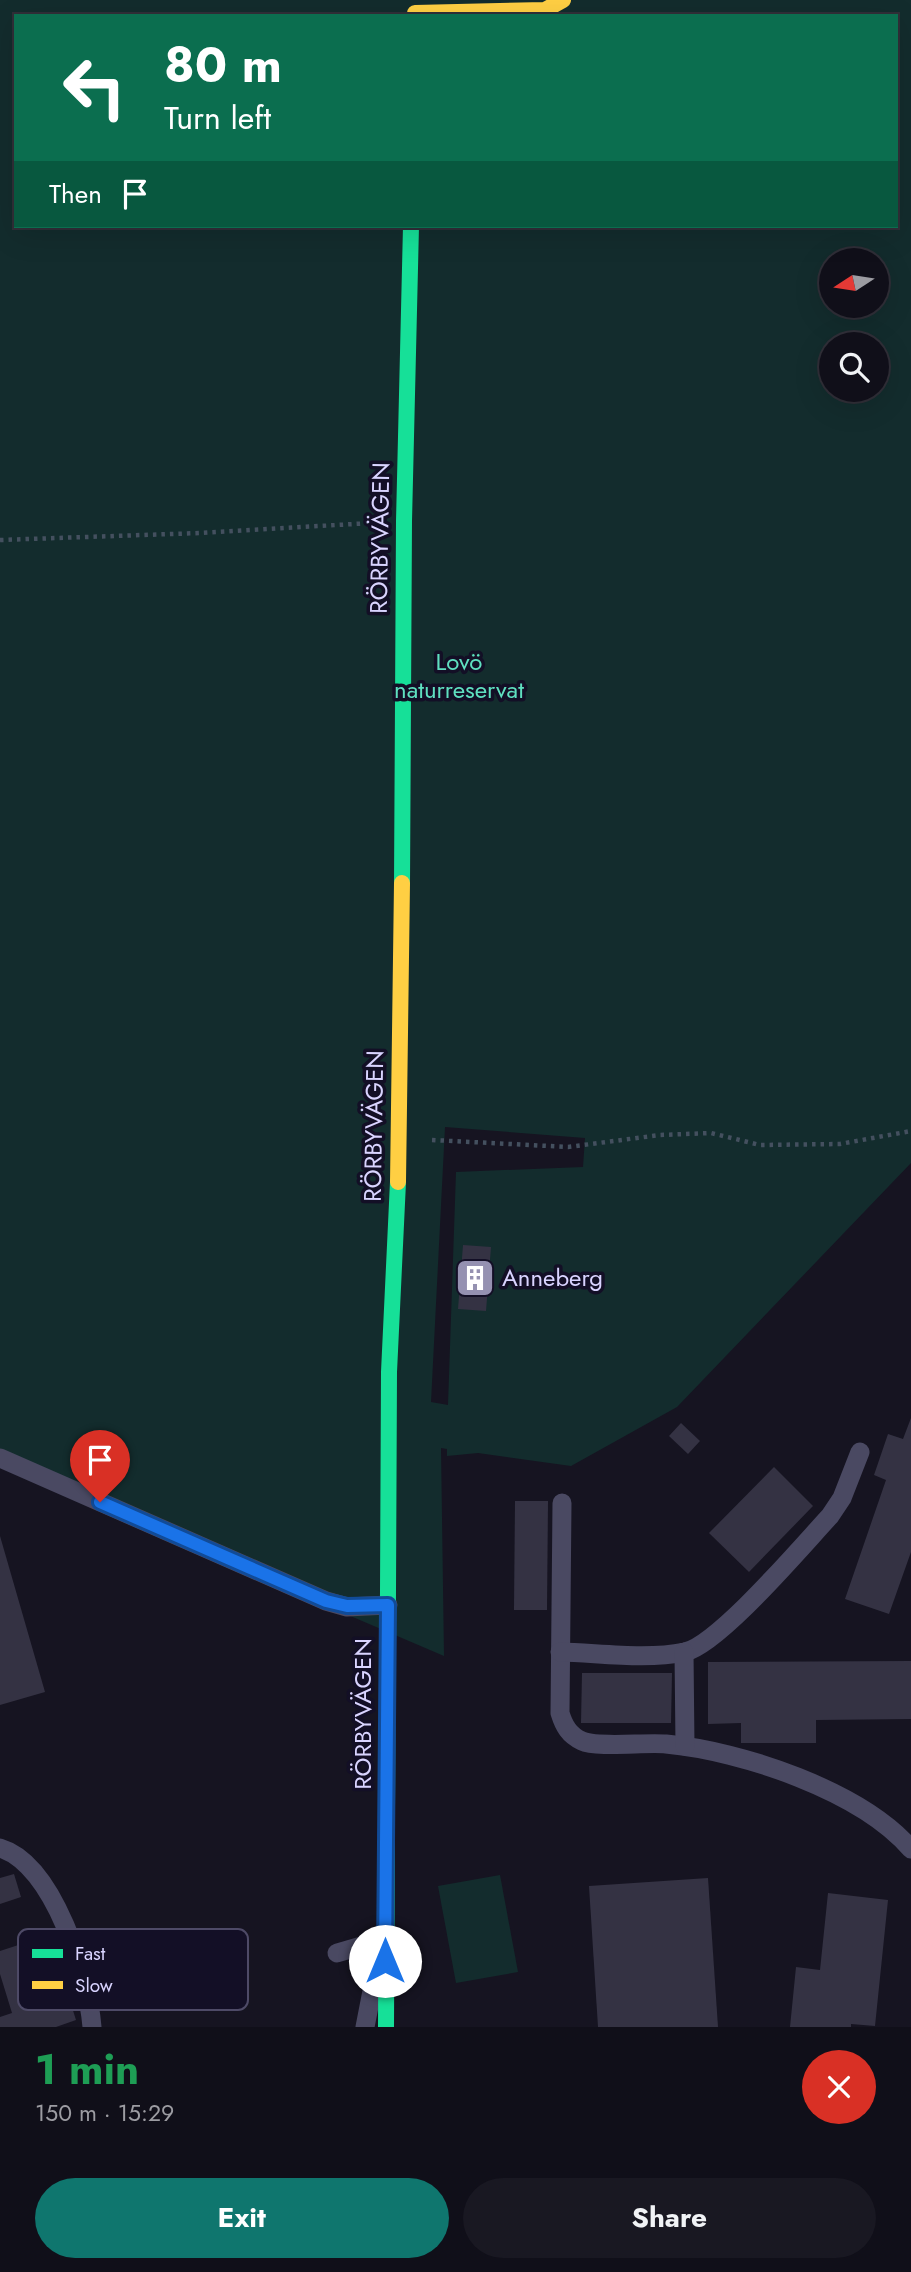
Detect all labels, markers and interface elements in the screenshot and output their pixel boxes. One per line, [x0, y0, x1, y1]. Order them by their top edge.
text: 80 m [164, 30, 282, 100]
icon: left [49, 42, 140, 133]
text: Turn left [164, 95, 271, 141]
text: Then [49, 175, 102, 213]
icon: arrive [116, 175, 154, 213]
north arrow [819, 248, 889, 318]
map controls [819, 248, 889, 402]
button: search [819, 332, 889, 402]
street label: RÖRBYVÄGEN [361, 462, 398, 614]
park label: Lovö naturreservat [394, 644, 524, 707]
street label: RÖRBYVÄGEN [355, 1050, 392, 1202]
building icon: Anneberg [454, 1257, 496, 1299]
place label: Anneberg [502, 1260, 603, 1295]
pin [70, 1430, 130, 1502]
icon: arrive [81, 1441, 119, 1479]
street label: RÖRBYVÄGEN [345, 1638, 380, 1790]
position arrow [348, 1924, 422, 1998]
legend [18, 1929, 248, 2010]
text: Fast [75, 1940, 106, 1967]
text: Slow [75, 1972, 113, 1999]
text: 1 min [35, 2039, 139, 2100]
button: close [802, 2050, 876, 2124]
text: 150 m · 15:29 [35, 2096, 174, 2130]
button: Exit [35, 2178, 449, 2258]
button: Share [463, 2178, 876, 2258]

